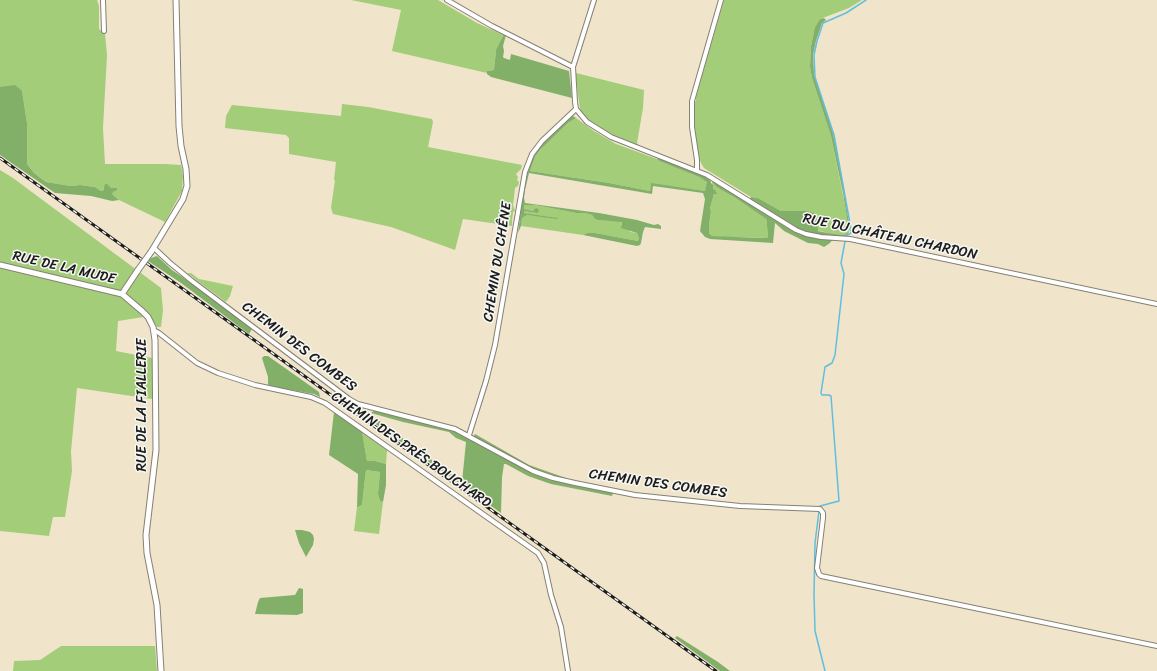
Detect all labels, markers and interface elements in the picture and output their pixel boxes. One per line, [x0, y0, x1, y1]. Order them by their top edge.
street label: CHEMIN DU CHÊNE [480, 201, 516, 323]
street label: RUE DU CHÂTEAU CHARDON [801, 210, 979, 264]
street label: RUE DE LA MUDE [11, 248, 117, 288]
street label: CHEMIN DES COMBES [238, 298, 360, 396]
street label: RUE DE LA FIALLERIE [134, 338, 150, 472]
street label: CHEMIN DES PRÉS BOUCHARD [328, 388, 494, 512]
street label: CHEMIN DES COMBES [588, 466, 728, 502]

